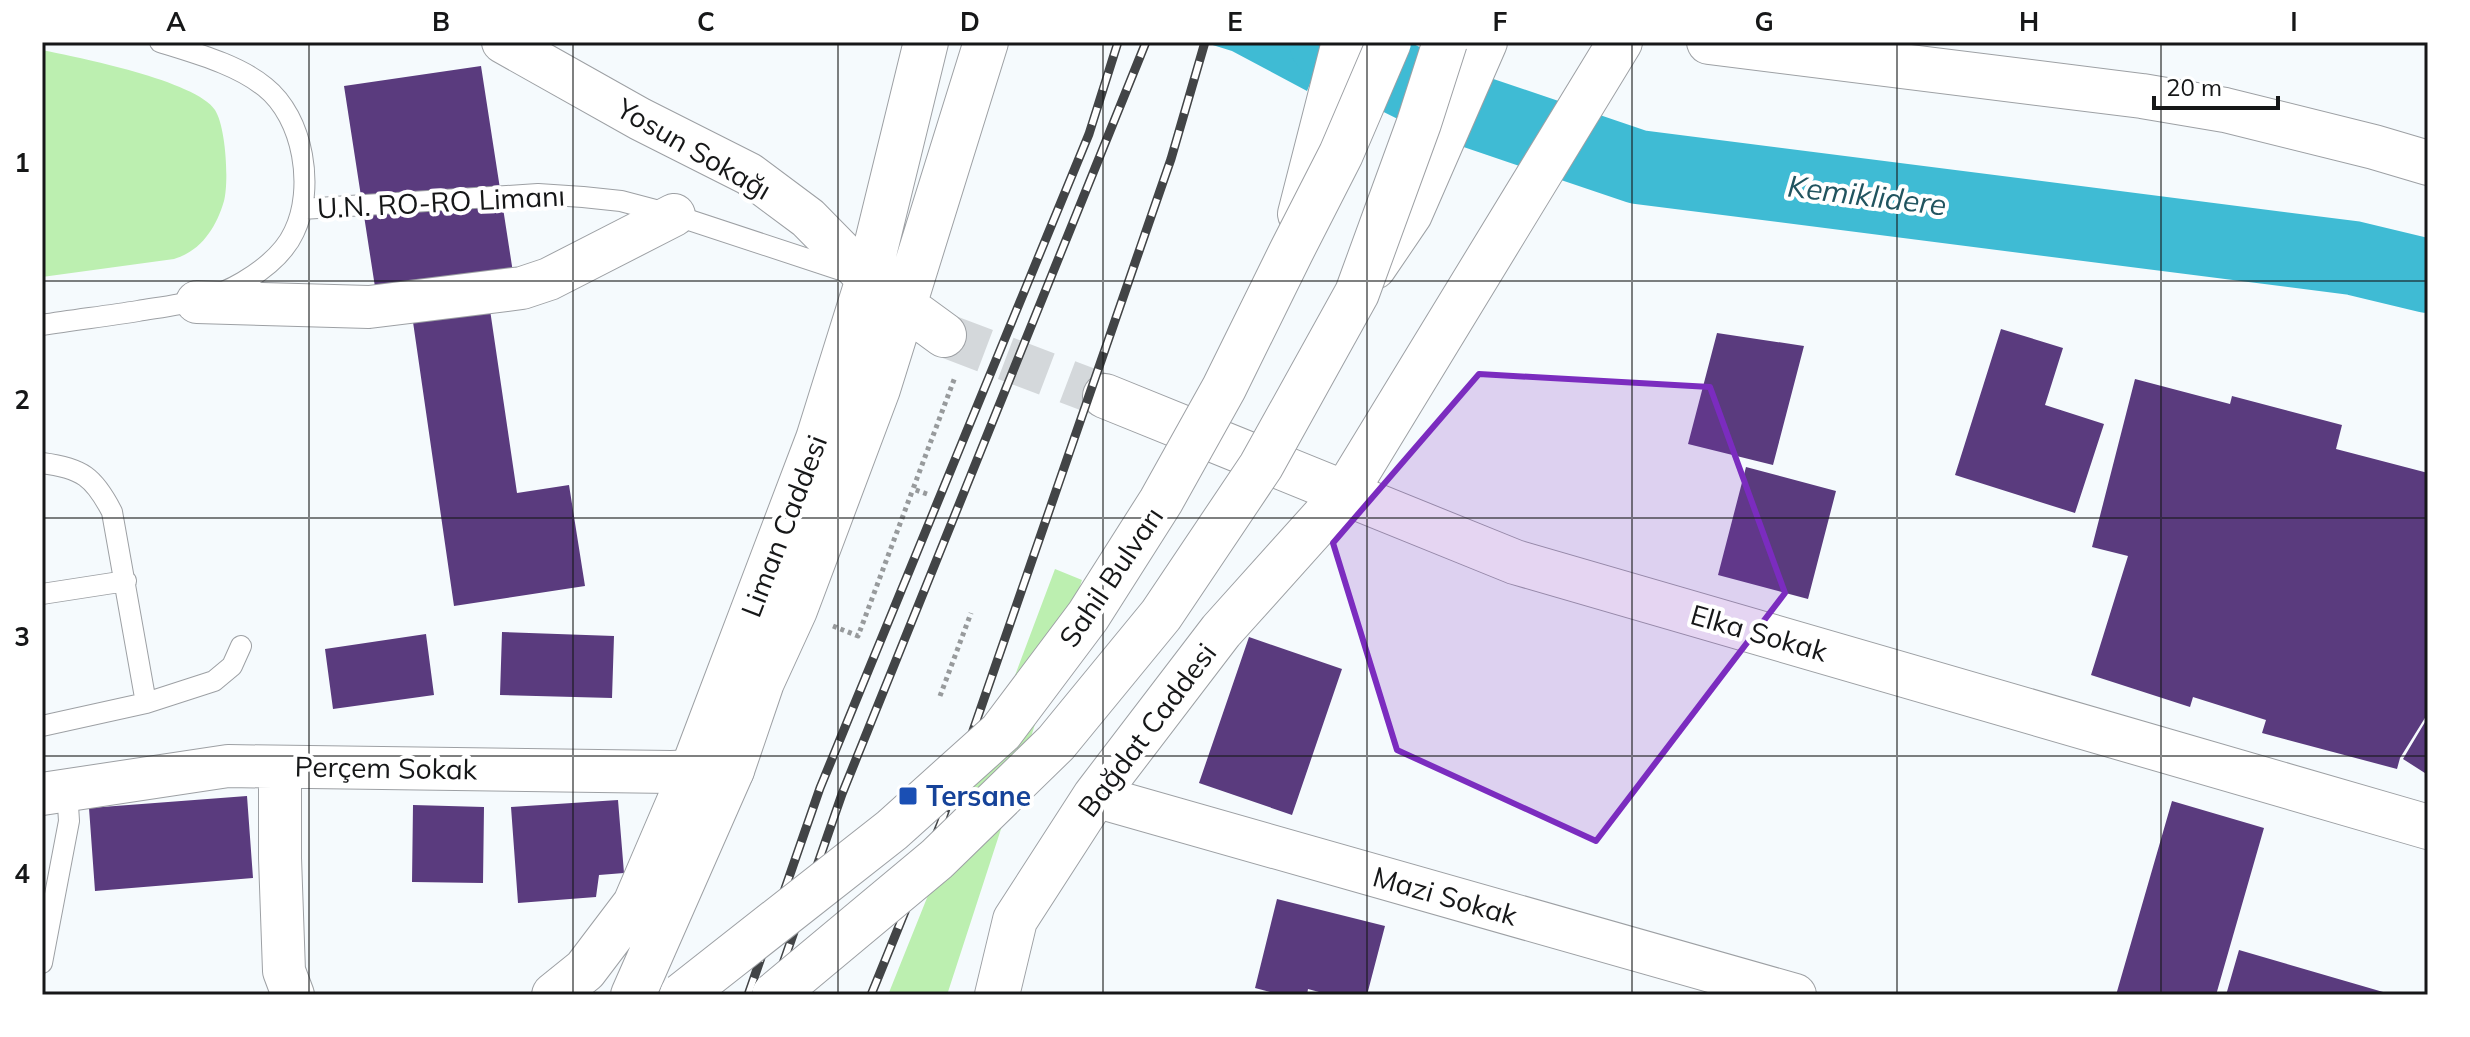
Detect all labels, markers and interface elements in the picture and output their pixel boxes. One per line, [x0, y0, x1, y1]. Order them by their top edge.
text: A [166, 5, 186, 38]
text: B [432, 5, 450, 38]
text: C [697, 5, 715, 38]
text: D [960, 5, 980, 38]
text: E [1227, 5, 1243, 38]
text: F [1493, 5, 1508, 38]
text: G [1754, 5, 1774, 38]
text: H [2019, 5, 2039, 38]
text: I [2290, 5, 2298, 38]
scale bar [2154, 60, 2278, 110]
text: 20 m [2166, 72, 2222, 102]
street label: Yosun Sokağı [610, 90, 778, 207]
text: 1 [14, 146, 30, 179]
water label: Kemiklidere [1786, 166, 1949, 224]
street label: U.N. RO-RO Limanı [316, 178, 566, 225]
text: 2 [14, 383, 30, 416]
street label: Liman Caddesi [733, 430, 834, 622]
street label: Sahil Bulvarı [1051, 500, 1170, 653]
street label: Elka Sokak [1687, 596, 1832, 669]
text: 3 [14, 620, 30, 653]
street label: Bağdat Caddesi [1070, 636, 1223, 823]
street label: Perçem Sokak [294, 748, 478, 787]
place label: Tersane [926, 778, 1031, 813]
marker: Tersane [897, 785, 919, 807]
text: 4 [14, 857, 30, 890]
street label: Mazi Sokak [1369, 858, 1522, 933]

